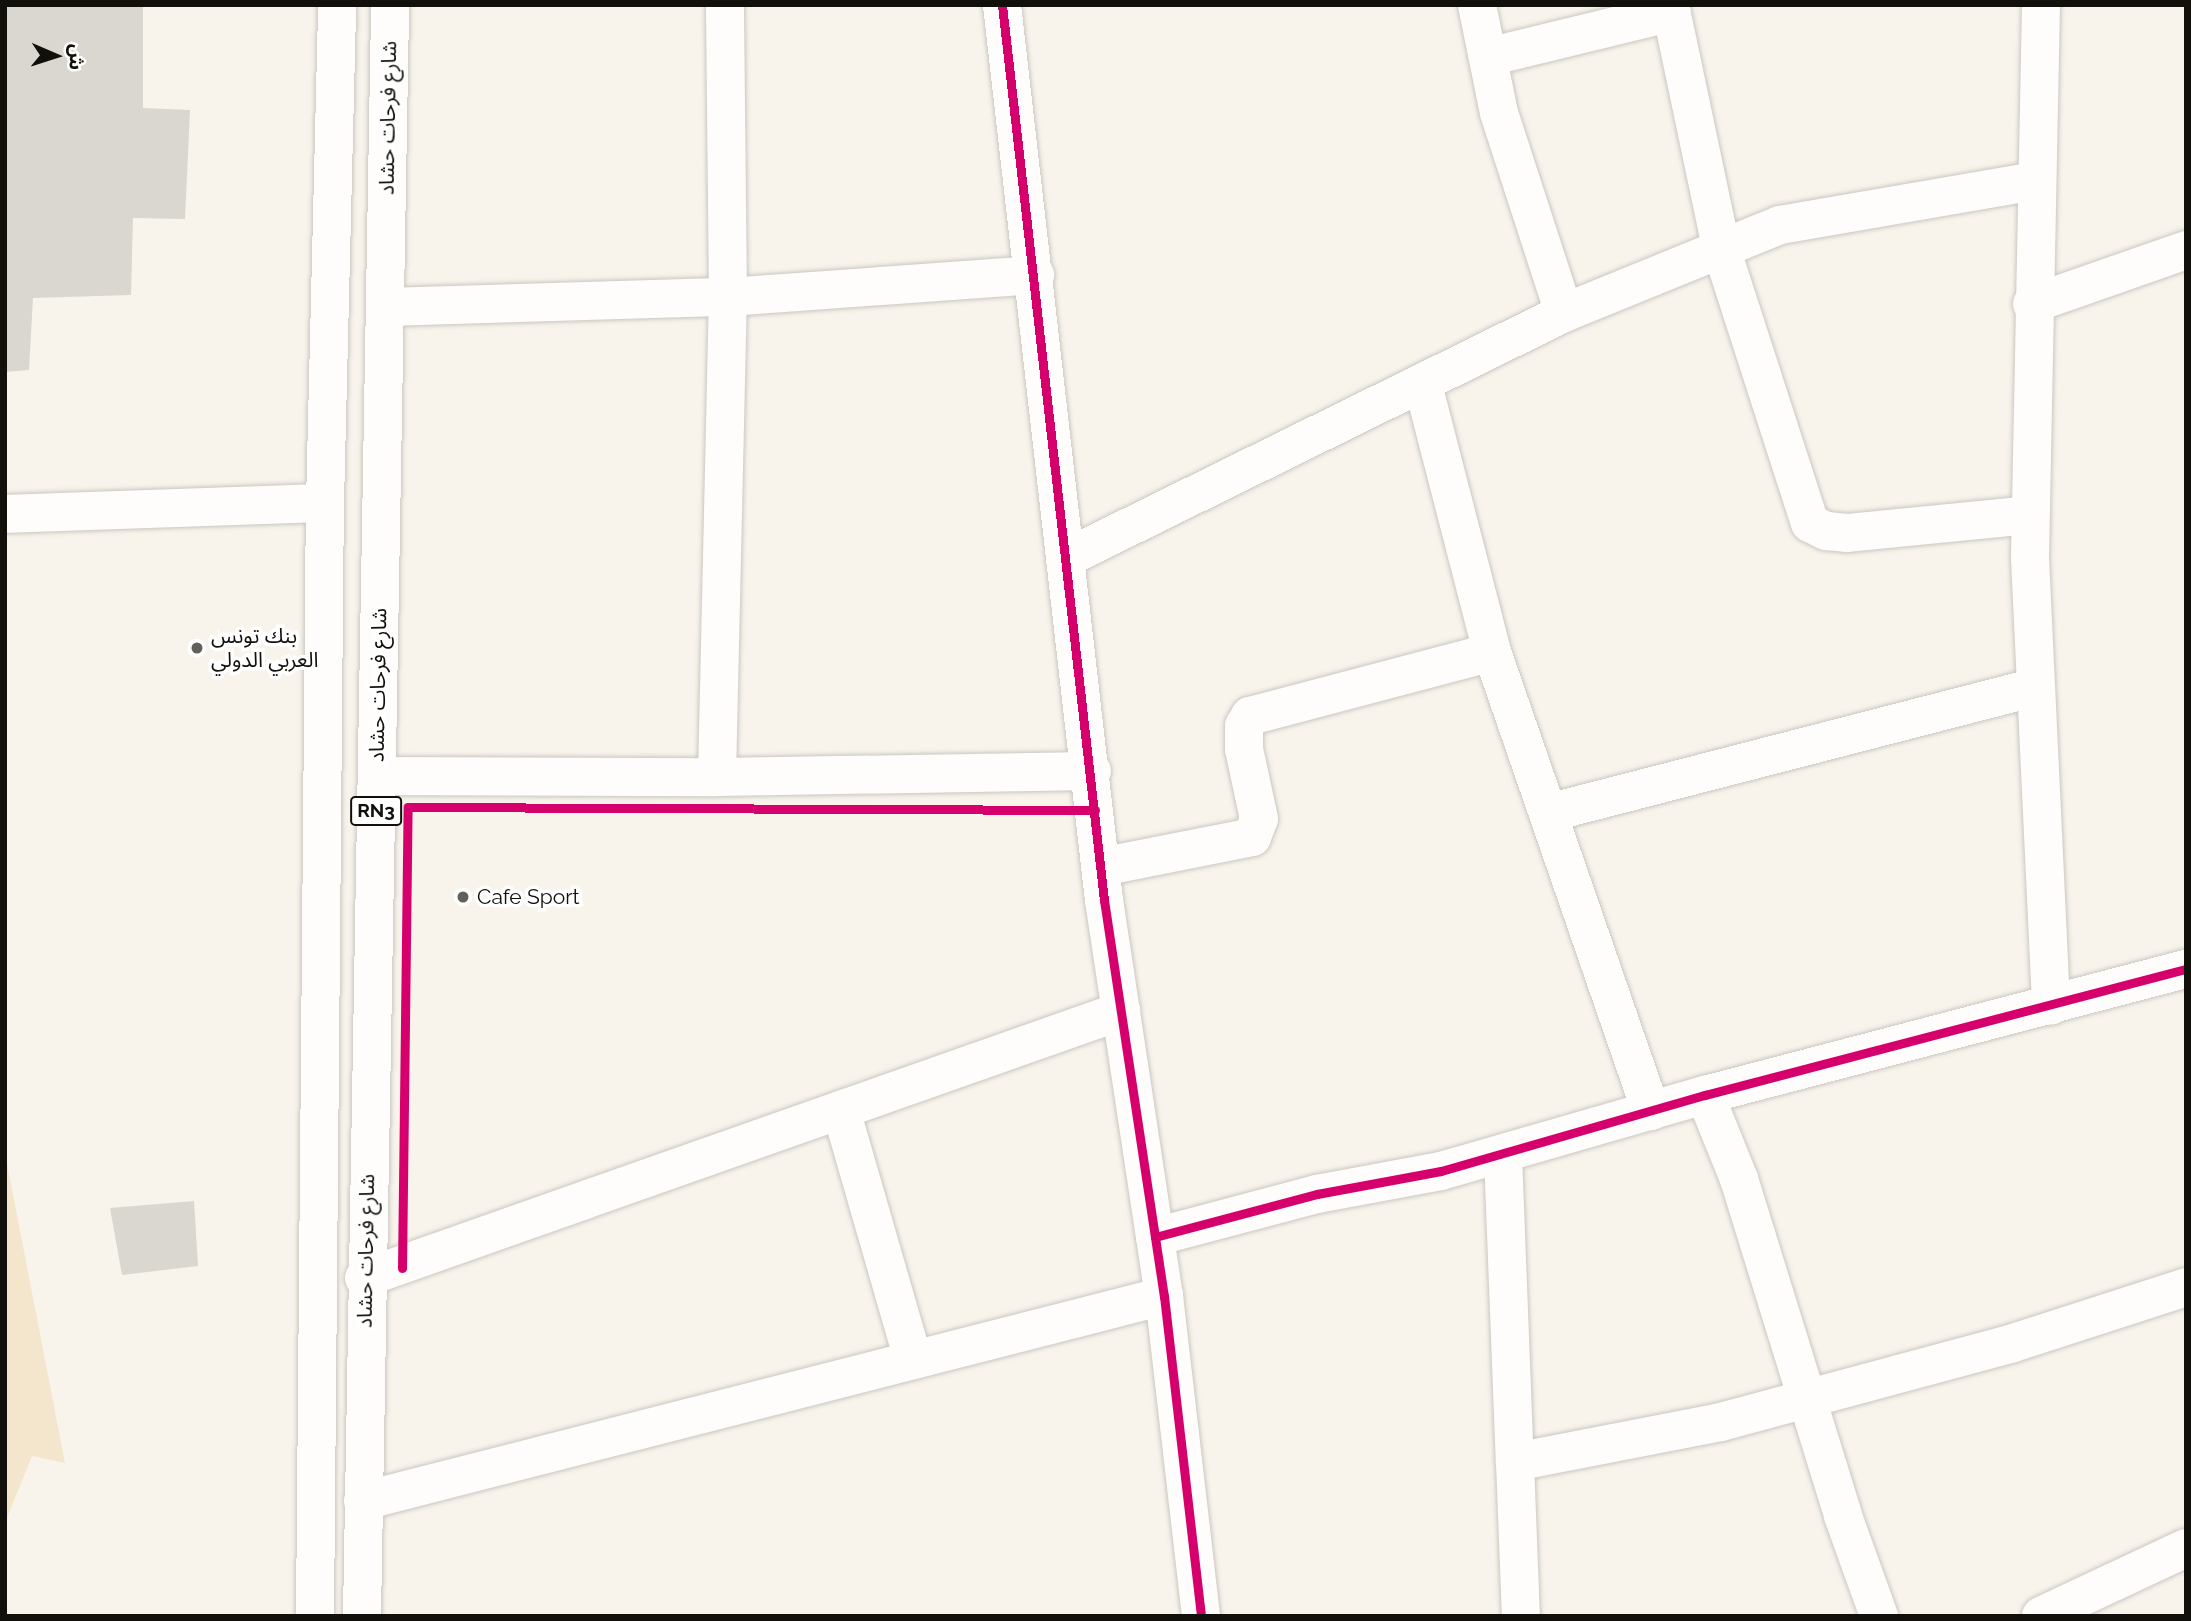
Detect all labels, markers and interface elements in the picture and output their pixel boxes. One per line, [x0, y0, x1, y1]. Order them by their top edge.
north arrow [21, 21, 91, 91]
street label: شارع فرحات حشاد [374, 41, 402, 195]
text: ش [65, 44, 89, 71]
street label: شارع فرحات حشاد [364, 608, 392, 762]
place label: بنك تونس العربي الدولي [211, 623, 318, 673]
marker: بنك تونس العربي الدولي [189, 640, 205, 656]
road number: RN3 [350, 796, 402, 826]
place label: Cafe Sport [477, 884, 580, 910]
marker: Cafe Sport [455, 889, 471, 905]
street label: شارع فرحات حشاد [352, 1174, 380, 1328]

